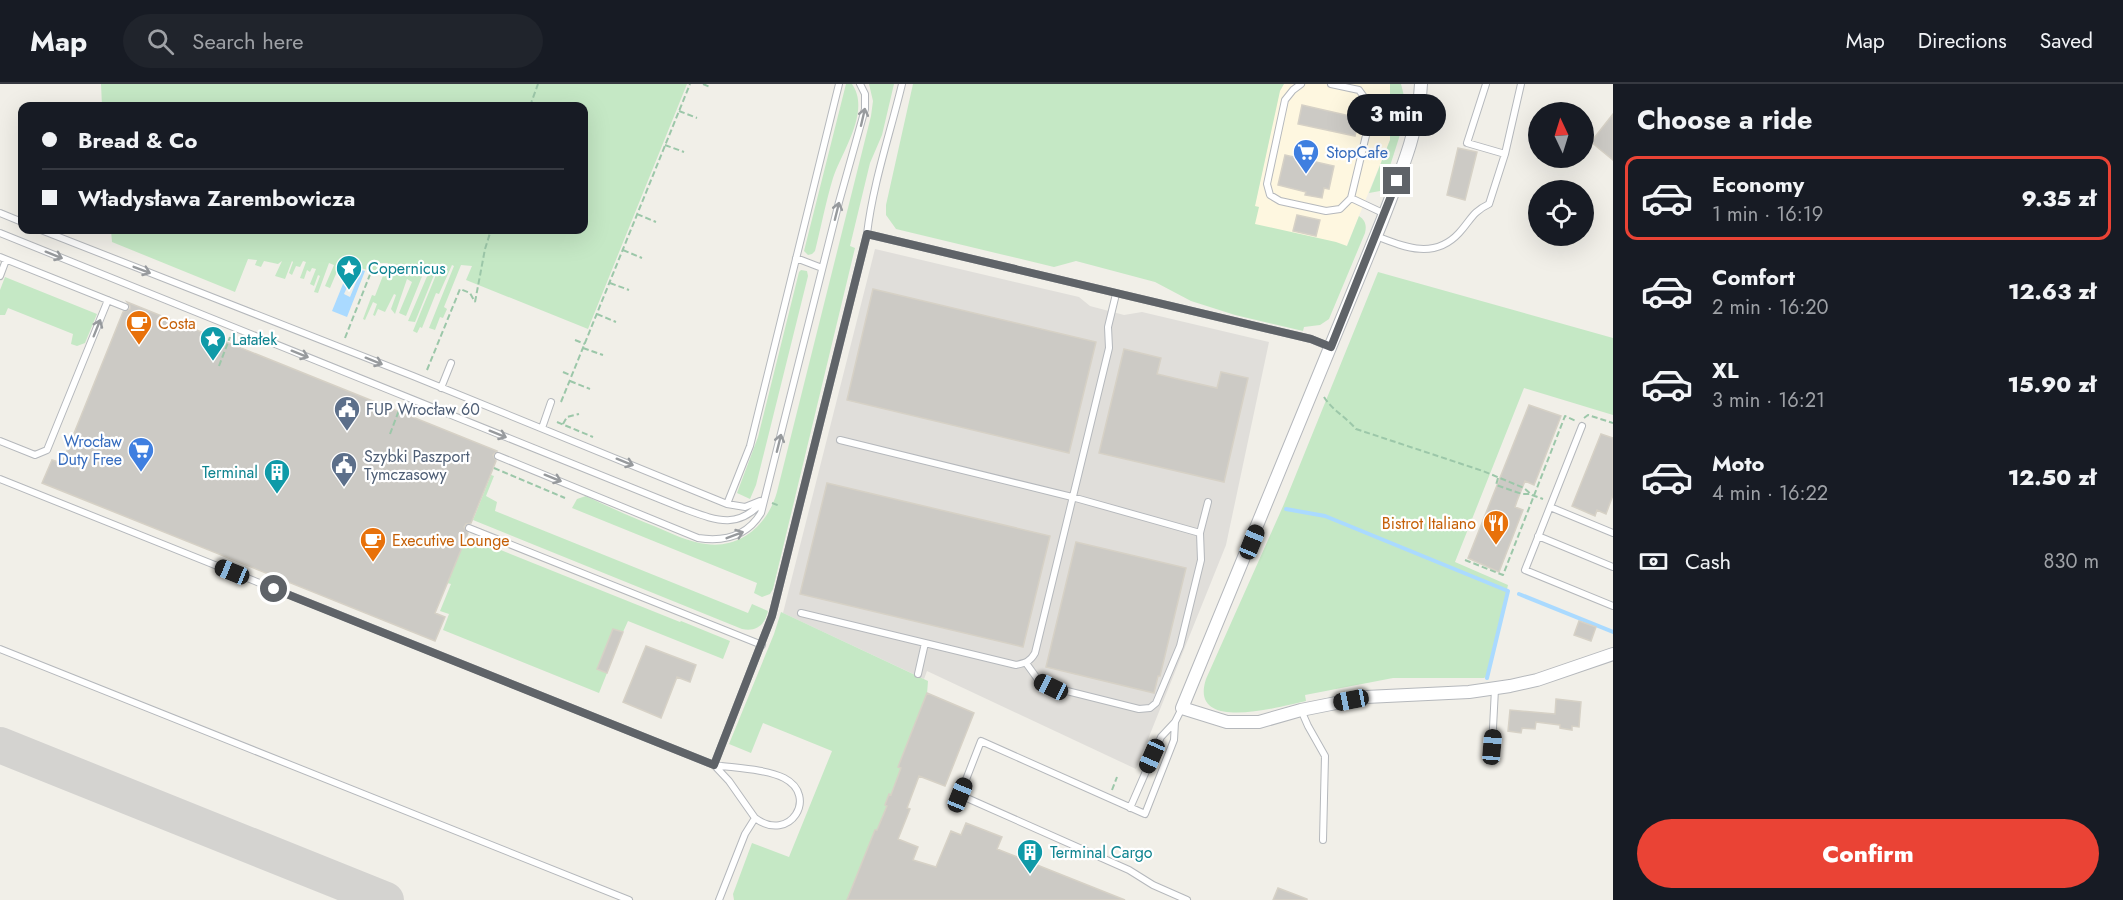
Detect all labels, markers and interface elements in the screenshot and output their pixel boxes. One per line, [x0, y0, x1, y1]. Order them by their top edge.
search box [123, 14, 543, 68]
text: Map [30, 21, 87, 62]
icon: search [144, 25, 177, 58]
text: Search here [192, 25, 304, 57]
text: Map [1846, 26, 1885, 56]
text: Directions [1918, 26, 2007, 56]
text: Saved [2040, 26, 2093, 56]
callout: 3 min [1348, 94, 1446, 136]
text: 3 min [1370, 100, 1423, 129]
text: Choose a ride [1637, 100, 1812, 139]
north arrow [1528, 102, 1594, 168]
map controls [1528, 102, 1594, 246]
one-way arrow [858, 107, 869, 127]
text: Bread & Co [78, 124, 198, 156]
supermarket icon: StopCafe [1291, 137, 1321, 175]
place label: StopCafe [1326, 141, 1388, 164]
route end [1383, 167, 1410, 194]
text: Economy [1712, 168, 1804, 200]
icon: car [1640, 171, 1694, 225]
button: locate [1528, 180, 1594, 246]
text: Władysława Zarembowicza [78, 182, 355, 214]
text: 9.35 zł [2021, 182, 2096, 214]
text: 1 min · 16:19 [1712, 200, 1823, 229]
one-way arrow [831, 202, 843, 221]
one-way arrow [45, 250, 63, 261]
place icon: Copernicus [334, 253, 364, 291]
place label: Copernicus [368, 257, 446, 280]
text: Comfort [1712, 261, 1795, 293]
icon: car [1640, 264, 1694, 318]
one-way arrow [133, 265, 151, 276]
text: 12.63 zł [2008, 275, 2096, 307]
text: 2 min · 16:20 [1712, 293, 1829, 322]
cafe icon: Costa [124, 308, 154, 346]
place label: Costa [158, 312, 196, 335]
one-way arrow [92, 319, 103, 338]
place icon: Latałek [198, 324, 228, 362]
place label: Latałek [232, 328, 278, 351]
one-way arrow [290, 349, 309, 360]
text: XL [1712, 354, 1739, 386]
one-way arrow [365, 356, 383, 367]
icon: car [1640, 357, 1694, 411]
text: 15.90 zł [2007, 368, 2096, 400]
text: 3 min · 16:21 [1712, 386, 1825, 415]
public building icon: FUP Wrocław 60 [332, 394, 362, 432]
place label: FUP Wrocław 60 [366, 398, 480, 421]
one-way arrow [488, 429, 507, 440]
place label: Wrocław Duty Free [58, 430, 122, 471]
one-way arrow [773, 434, 785, 453]
supermarket icon: Wrocław Duty Free [126, 435, 156, 473]
place label: Szybki Paszport Tymczasowy [364, 445, 470, 486]
text: Moto [1712, 447, 1765, 479]
public building icon: Szybki Paszport Tymczasowy [329, 450, 359, 488]
icon: car [1640, 450, 1694, 504]
building icon: Terminal [262, 457, 292, 495]
one-way arrow [615, 457, 633, 468]
place label: Terminal [202, 461, 258, 484]
text: 12.50 zł [2008, 461, 2096, 493]
one-way arrow [543, 473, 561, 484]
text: 4 min · 16:22 [1712, 479, 1828, 508]
restaurant icon: Bistrot Italiano [1481, 508, 1511, 546]
place label: Bistrot Italiano [1382, 512, 1476, 535]
car [1237, 522, 1267, 562]
cafe icon: Executive Lounge [358, 525, 388, 563]
one-way arrow [725, 528, 744, 539]
place label: Executive Lounge [392, 529, 510, 552]
icon: cash [1637, 545, 1670, 578]
text: Cash [1685, 545, 1731, 577]
text: 830 m [2044, 547, 2099, 576]
car [212, 557, 252, 587]
route start [260, 575, 287, 602]
car [1031, 671, 1071, 703]
car [1332, 688, 1370, 712]
car [1481, 728, 1503, 766]
car [1136, 736, 1168, 776]
car [945, 775, 975, 815]
button: Confirm [1637, 819, 2099, 888]
building icon: Terminal Cargo [1015, 837, 1045, 875]
place label: Terminal Cargo [1050, 841, 1153, 864]

